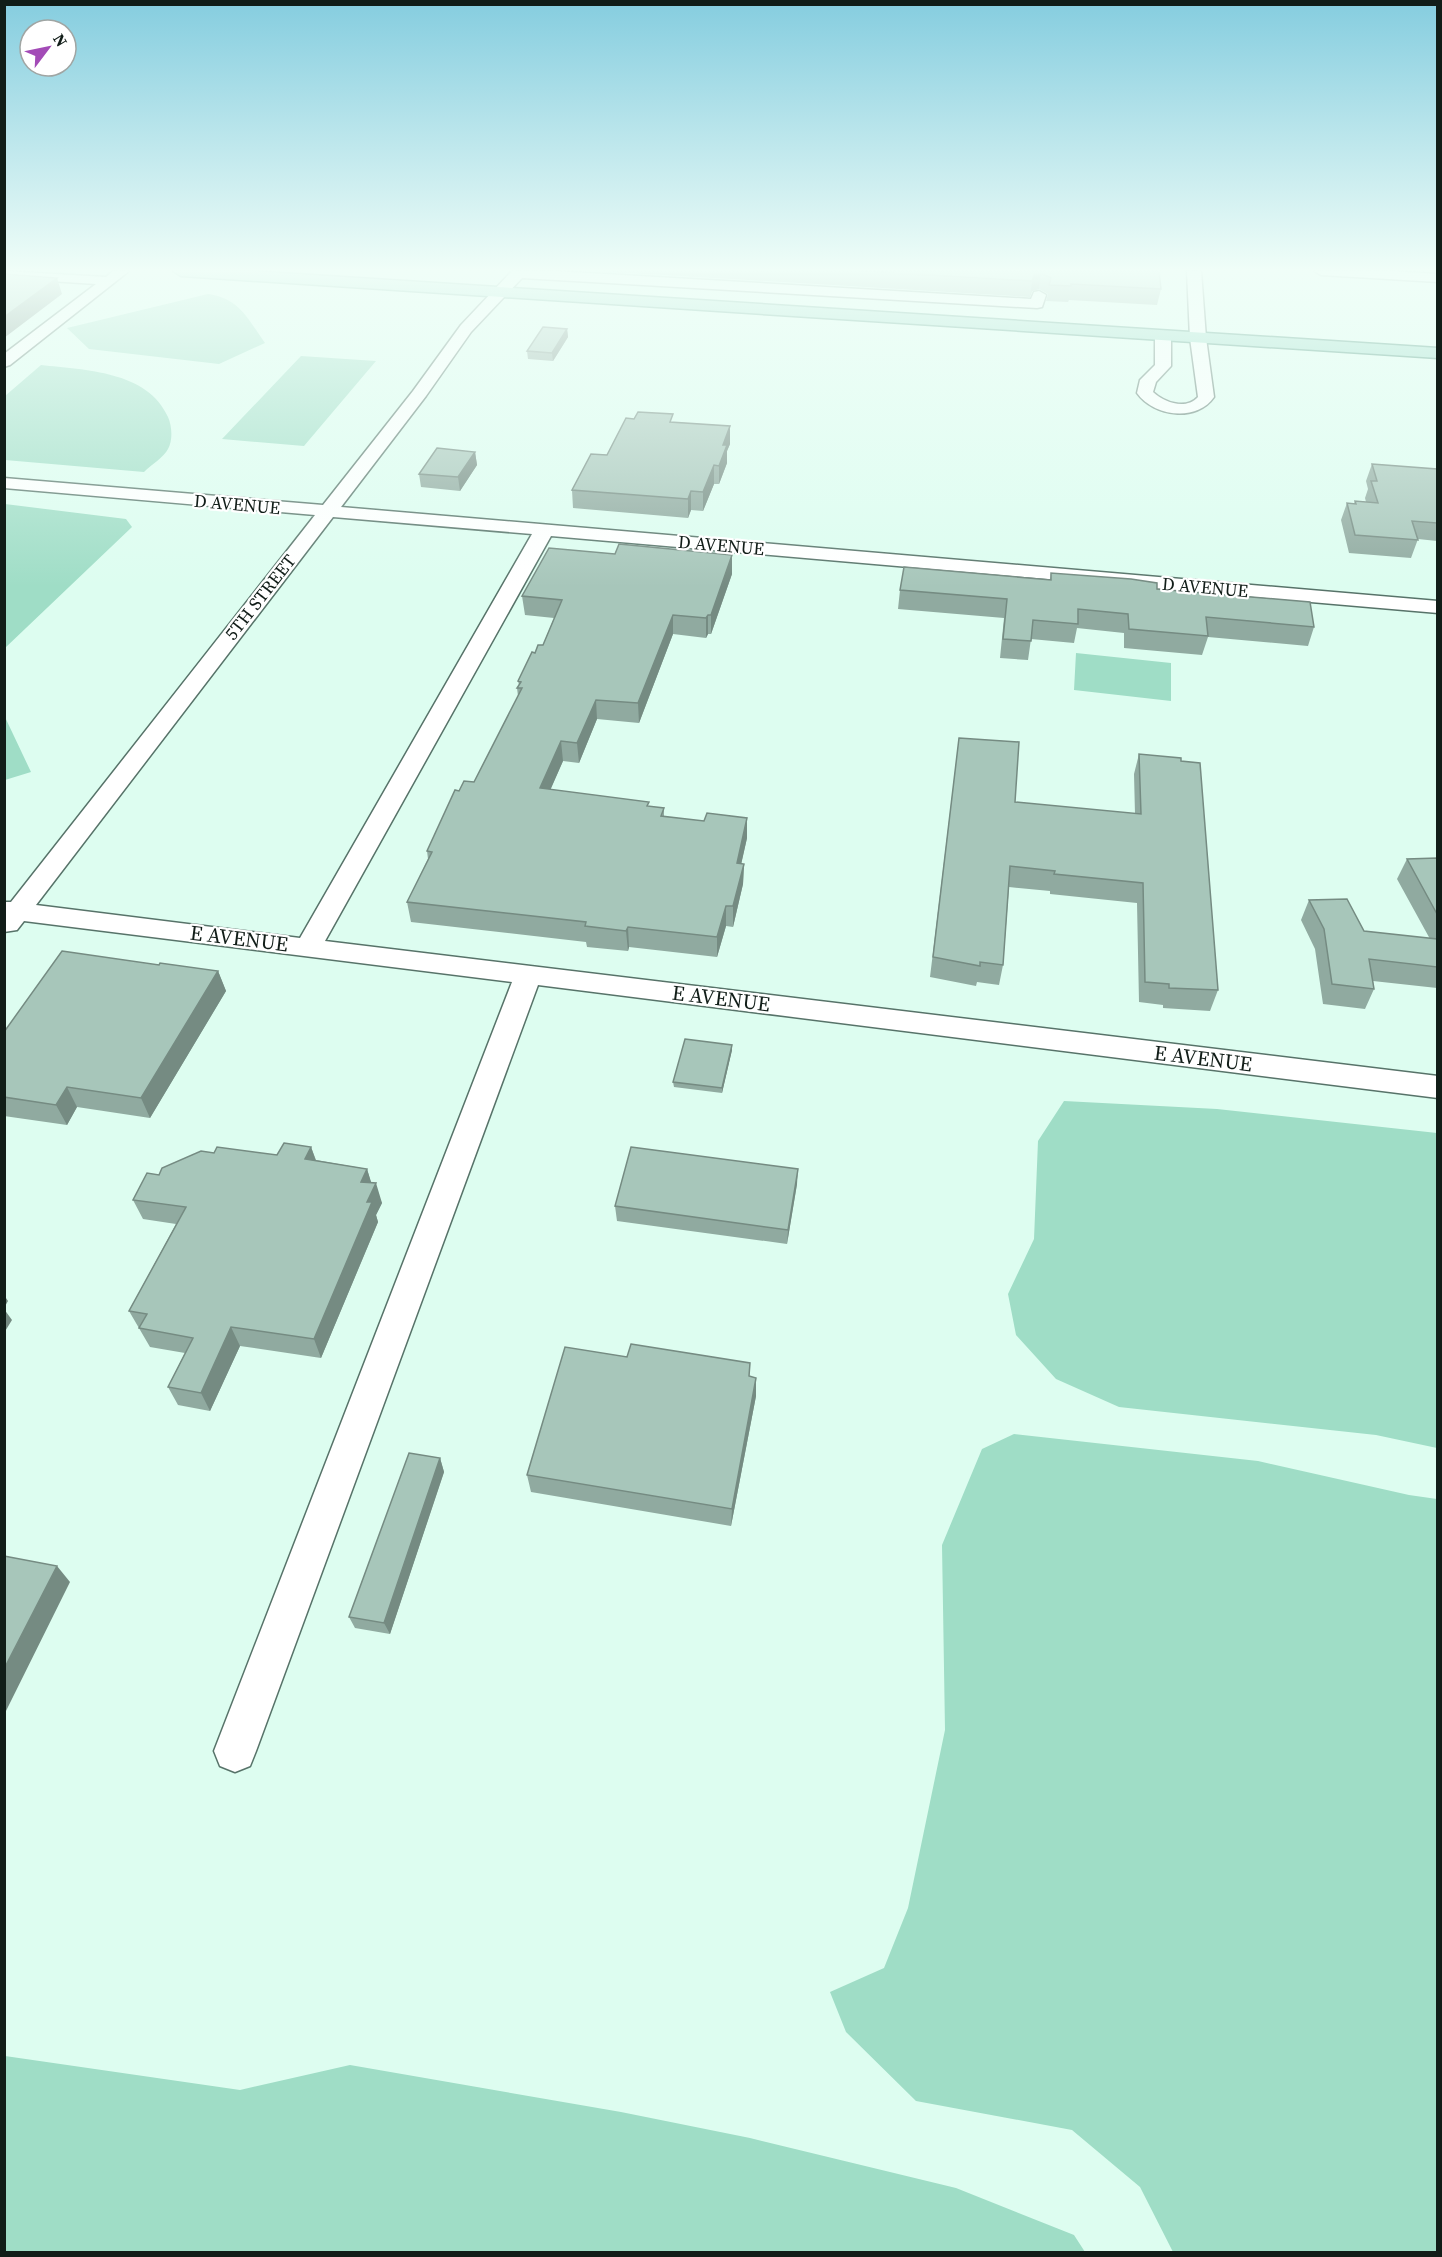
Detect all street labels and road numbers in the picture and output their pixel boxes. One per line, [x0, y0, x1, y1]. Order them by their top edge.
street label: D AVENUE [193, 488, 281, 520]
street label: D AVENUE [677, 529, 765, 561]
street label: 5TH STREET [219, 549, 301, 645]
street label: D AVENUE [1161, 571, 1249, 603]
street label: E AVENUE [188, 918, 290, 958]
street label: E AVENUE [670, 978, 772, 1018]
street label: E AVENUE [1152, 1038, 1254, 1078]

